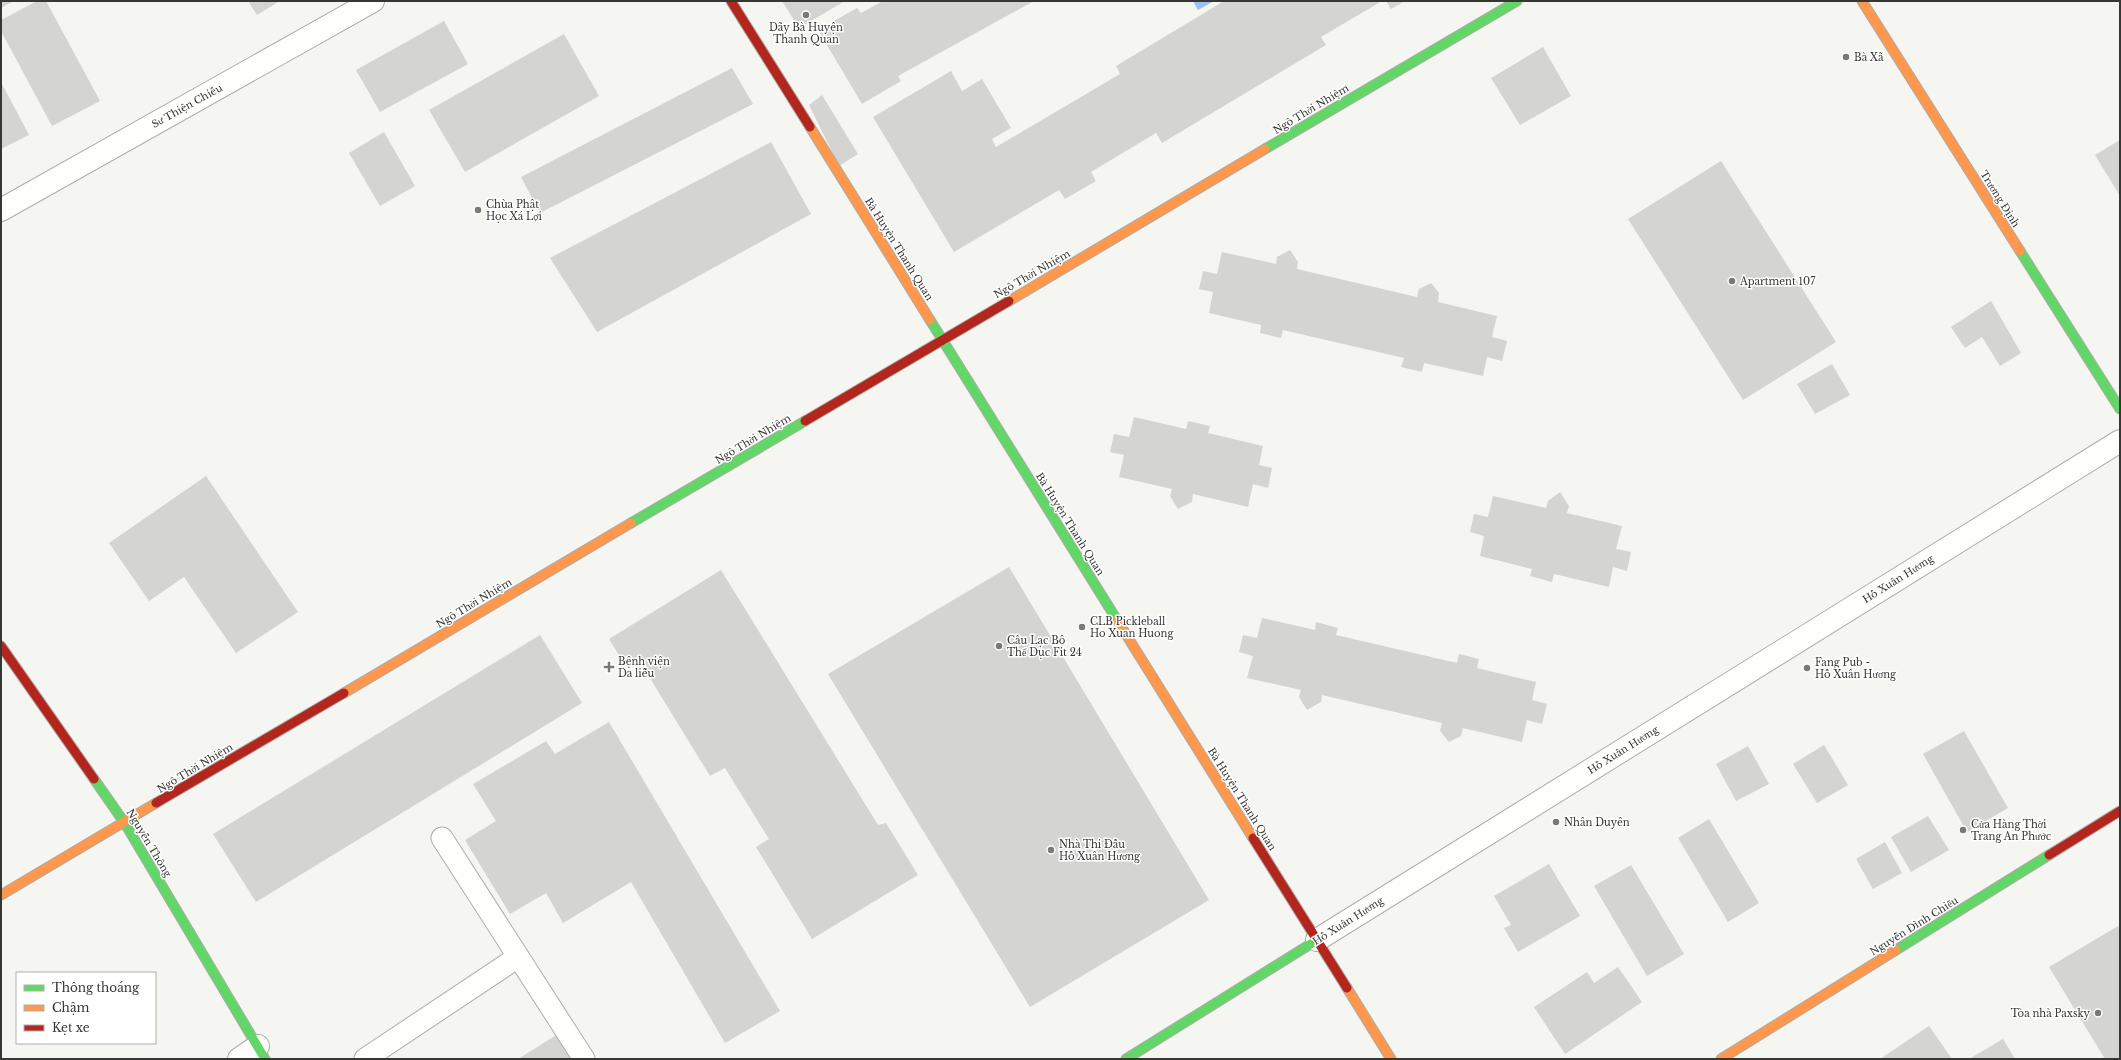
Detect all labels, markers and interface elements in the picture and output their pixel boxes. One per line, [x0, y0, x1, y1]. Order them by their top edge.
marker: Dãy Bà Huyện Thanh Quan [801, 10, 811, 20]
place label: Dãy Bà Huyện Thanh Quan [769, 21, 843, 46]
place label: Bà Xã [1854, 51, 1884, 64]
marker: Bà Xã [1841, 52, 1851, 62]
street label: Sư Thiện Chiếu [149, 81, 225, 131]
street label: Ngô Thời Nhiệm [1271, 81, 1351, 137]
street label: Trương Định [1977, 168, 2023, 230]
street label: Bà Huyện Thanh Quan [862, 195, 936, 303]
place label: Chùa Phật Học Xá Lợi [486, 198, 543, 223]
marker: Chùa Phật Học Xá Lợi [473, 205, 483, 215]
street label: Ngô Thời Nhiệm [992, 247, 1073, 301]
place label: Apartment 107 [1739, 275, 1816, 288]
marker: Apartment 107 [1727, 276, 1737, 286]
street label: Ngô Thời Nhiệm [713, 411, 793, 467]
street label: Bà Huyện Thanh Quan [1033, 470, 1107, 578]
street label: Hồ Xuân Hương [1860, 551, 1937, 606]
street label: Ngô Thời Nhiệm [434, 575, 514, 631]
place label: CLB Pickleball Ho Xuan Huong [1090, 615, 1174, 640]
marker: CLB Pickleball Ho Xuan Huong [1077, 622, 1087, 632]
place label: Câu Lạc Bộ Thể Dục Fit 24 [1007, 634, 1082, 659]
marker: Câu Lạc Bộ Thể Dục Fit 24 [994, 641, 1004, 651]
place label: Bệnh viện Da liễu [618, 655, 670, 680]
place label: Fang Pub - Hồ Xuân Hương [1815, 656, 1897, 681]
marker: Bệnh viện Da liễu [603, 661, 615, 673]
marker: Fang Pub - Hồ Xuân Hương [1802, 663, 1812, 673]
street label: Hồ Xuân Hương [1585, 722, 1662, 777]
street label: Ngô Thời Nhiệm [155, 740, 235, 796]
street label: Bà Huyện Thanh Quan [1205, 745, 1279, 853]
street label: Nguyễn Thông [124, 807, 175, 880]
place label: Nhân Duyên [1564, 816, 1630, 829]
marker: Nhân Duyên [1551, 817, 1561, 827]
place label: Cửa Hàng Thời Trang An Phước [1971, 818, 2052, 843]
marker: Cửa Hàng Thời Trang An Phước [1958, 825, 1968, 835]
place label: Nhà Thi Đấu Hồ Xuân Hương [1059, 838, 1141, 863]
marker: Nhà Thi Đấu Hồ Xuân Hương [1046, 845, 1056, 855]
street label: Hồ Xuân Hương [1310, 893, 1387, 948]
street label: Nguyễn Đình Chiểu [1868, 893, 1961, 958]
legend [16, 972, 156, 1044]
text: Thông thoáng [52, 980, 140, 995]
text: Chậm [52, 1000, 90, 1015]
place label: Tòa nhà Paxsky [2011, 1007, 2091, 1020]
marker: Tòa nhà Paxsky [2093, 1008, 2103, 1018]
text: Kẹt xe [52, 1020, 90, 1035]

